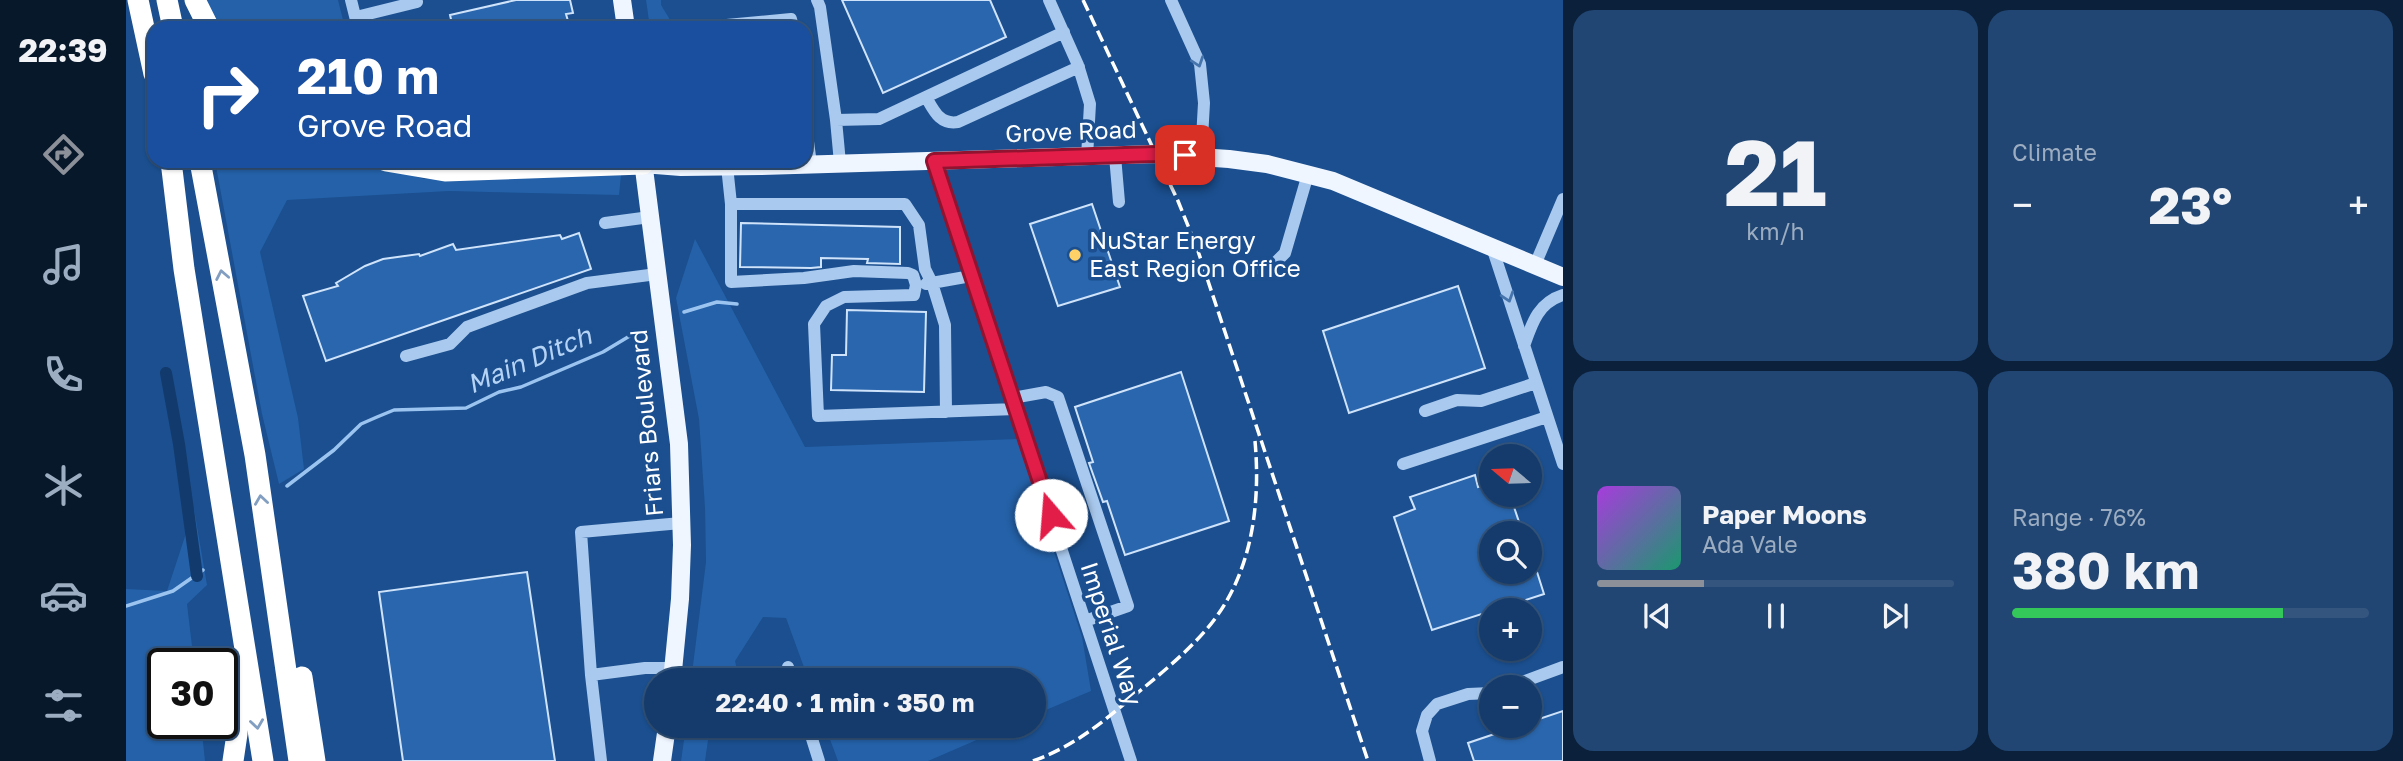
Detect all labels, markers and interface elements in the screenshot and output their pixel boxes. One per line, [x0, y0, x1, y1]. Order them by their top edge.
text: 22:39 [18, 31, 108, 69]
text: 210 m [297, 46, 439, 105]
icon: right [182, 49, 273, 140]
one-way arrow [1190, 56, 1204, 68]
text: Grove Road [297, 106, 473, 144]
street label: Grove Road [1005, 114, 1137, 147]
text: 21 [1724, 117, 1827, 226]
pin [1155, 125, 1215, 185]
icon: directions [39, 130, 88, 179]
icon: arrive [1166, 136, 1204, 174]
text: Climate [2012, 138, 2097, 166]
text: 23° [2149, 173, 2232, 235]
text: − [2012, 182, 2033, 227]
text: + [2348, 182, 2369, 227]
text: km/h [1746, 217, 1805, 245]
place label: NuStar Energy East Region Office [1089, 225, 1301, 282]
icon: music [39, 240, 88, 289]
marker: NuStar Energy East Region Office [1067, 247, 1083, 263]
one-way arrow [216, 269, 231, 281]
one-way arrow [1500, 290, 1514, 302]
water label: Main Ditch [462, 319, 597, 400]
street label: Friars Boulevard [623, 328, 668, 518]
icon: phone [39, 350, 88, 399]
north arrow [1479, 444, 1542, 508]
map controls [1479, 444, 1542, 738]
icon: climate [39, 461, 88, 510]
position arrow [1014, 478, 1088, 552]
one-way arrow [254, 494, 269, 505]
text: Paper Moons [1702, 499, 1867, 530]
text: Range · 76% [2012, 503, 2146, 531]
button: search [1479, 521, 1542, 584]
text: Ada Vale [1702, 530, 1798, 558]
text: 380 km [2012, 538, 2199, 600]
street label: Imperial Way [1076, 558, 1149, 709]
icon: car [39, 571, 88, 620]
icon: previous [1638, 597, 1676, 635]
icon: pause [1757, 597, 1795, 635]
icon: next [1876, 597, 1914, 635]
button: + [1479, 598, 1542, 661]
speed limit sign: 30 [147, 648, 238, 739]
button: − [1479, 675, 1542, 738]
icon: filters [39, 681, 88, 730]
text: 22:40 · 1 min · 350 m [715, 687, 975, 718]
one-way arrow [249, 718, 264, 730]

